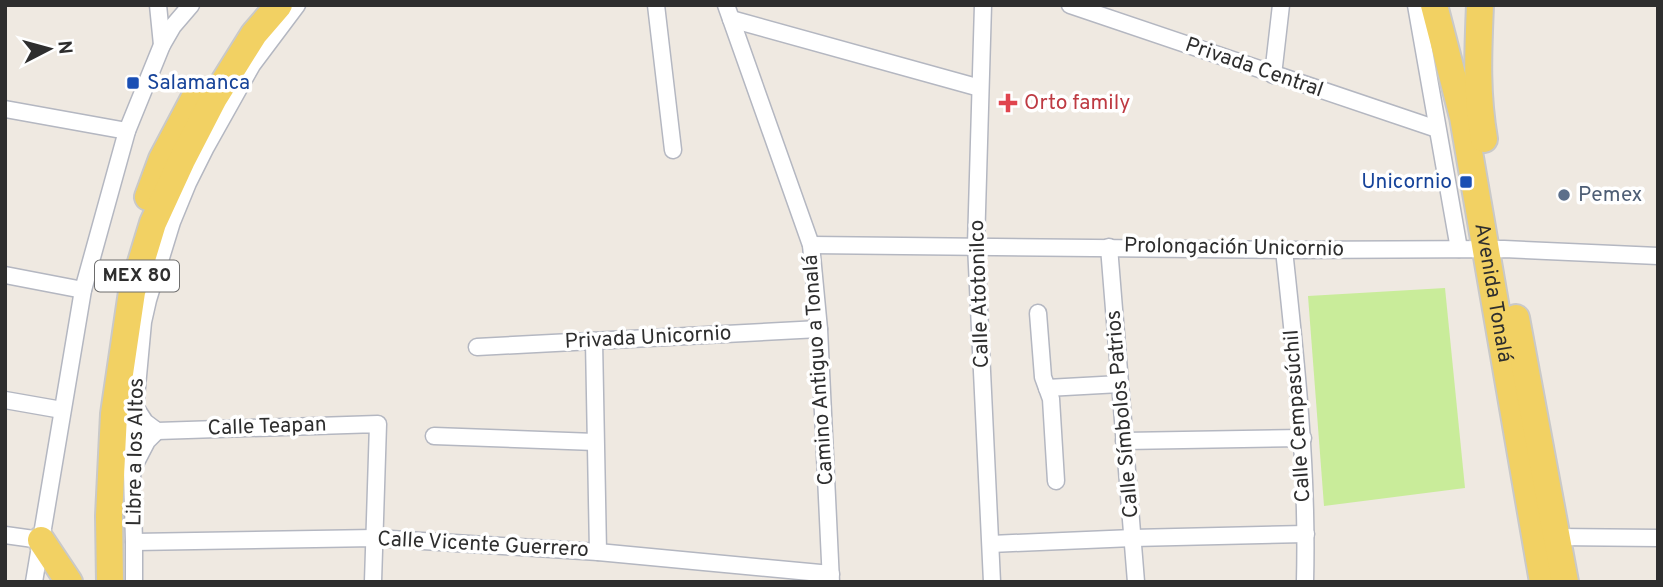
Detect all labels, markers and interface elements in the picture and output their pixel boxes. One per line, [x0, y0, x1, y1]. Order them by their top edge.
north arrow [14, 14, 84, 84]
street label: Privada Central [1181, 32, 1327, 104]
text: N [51, 39, 77, 55]
place label: Salamanca [147, 70, 250, 97]
marker: Salamanca [125, 75, 141, 91]
place label: Orto family [1024, 90, 1130, 117]
marker: Orto family [998, 93, 1018, 113]
place label: Unicornio [1361, 169, 1452, 196]
marker: Unicornio [1458, 174, 1474, 190]
place label: Pemex [1578, 182, 1643, 209]
marker: Pemex [1556, 187, 1572, 203]
street label: Calle Atotonilco [964, 219, 996, 369]
street label: Avenida Tonalá [1468, 221, 1518, 365]
street label: Prolongación Unicornio [1124, 233, 1344, 263]
street label: Camino Antiguo a Tonalá [797, 254, 841, 486]
road number: MEX 80 [95, 260, 179, 292]
street label: Calle Símbolos Patrios [1100, 309, 1146, 519]
street label: Privada Unicornio [564, 320, 732, 356]
street label: Calle Cempasúchil [1279, 329, 1317, 503]
street label: Libre a los Altos [121, 378, 151, 526]
street label: Calle Teapan [207, 411, 327, 443]
street label: Calle Vicente Guerrero [376, 526, 590, 564]

